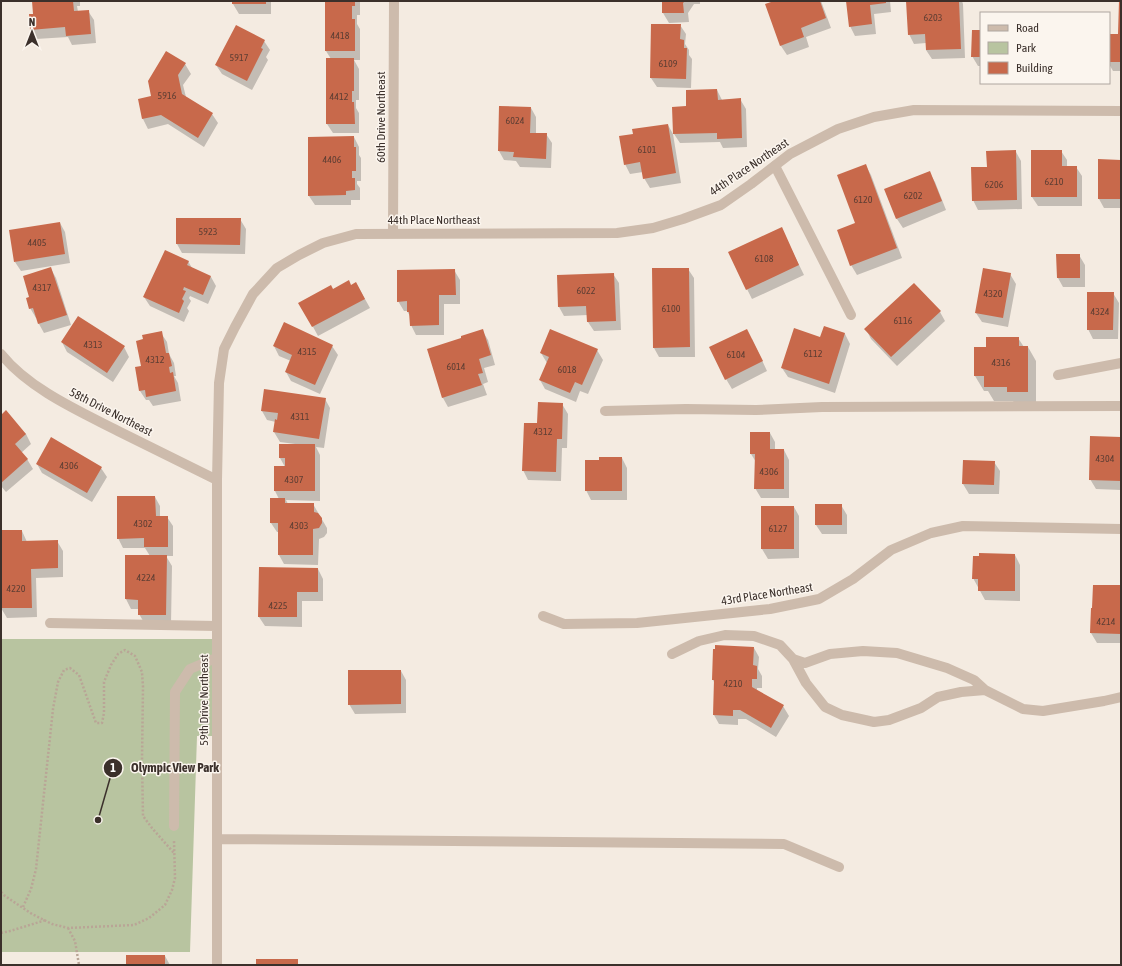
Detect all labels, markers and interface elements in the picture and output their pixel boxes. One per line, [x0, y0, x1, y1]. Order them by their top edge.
north arrow [12, 12, 52, 52]
house number: 6203 [924, 12, 943, 23]
legend [980, 12, 1110, 84]
text: N [29, 16, 35, 28]
text: Road [1016, 21, 1039, 35]
house number: 4418 [331, 30, 350, 41]
text: Park [1016, 41, 1037, 55]
house number: 5917 [230, 52, 249, 63]
house number: 6109 [659, 58, 678, 69]
text: Building [1016, 61, 1054, 75]
street label: 60th Drive Northeast [374, 71, 388, 163]
house number: 5916 [158, 90, 177, 101]
house number: 4412 [330, 91, 349, 102]
house number: 6024 [506, 115, 525, 126]
street label: 44th Place Northeast [707, 135, 792, 199]
house number: 6101 [638, 144, 657, 155]
house number: 4406 [323, 154, 342, 165]
house number: 6210 [1045, 176, 1064, 187]
house number: 6206 [985, 179, 1004, 190]
house number: 6202 [904, 190, 923, 201]
house number: 6120 [854, 194, 873, 205]
street label: 44th Place Northeast [388, 213, 481, 227]
house number: 5923 [199, 226, 218, 237]
house number: 4405 [28, 237, 47, 248]
house number: 6108 [755, 253, 774, 264]
house number: 4317 [33, 282, 52, 293]
house number: 6022 [577, 285, 596, 296]
house number: 4320 [984, 288, 1003, 299]
house number: 6100 [662, 303, 681, 314]
house number: 4324 [1091, 306, 1110, 317]
house number: 6116 [894, 315, 913, 326]
house number: 4313 [84, 339, 103, 350]
house number: 4315 [298, 346, 317, 357]
house number: 6112 [804, 348, 823, 359]
house number: 6104 [727, 349, 746, 360]
house number: 4312 [146, 354, 165, 365]
house number: 4316 [992, 357, 1011, 368]
house number: 6014 [447, 361, 466, 372]
house number: 6018 [558, 364, 577, 375]
street label: 58th Drive Northeast [67, 385, 155, 439]
house number: 4311 [291, 411, 310, 422]
house number: 4312 [534, 426, 553, 437]
house number: 4304 [1096, 453, 1115, 464]
house number: 4306 [60, 460, 79, 471]
house number: 4306 [760, 466, 779, 477]
house number: 4307 [285, 474, 304, 485]
house number: 4302 [134, 518, 153, 529]
house number: 4303 [290, 520, 309, 531]
house number: 6127 [769, 523, 788, 534]
house number: 4224 [137, 572, 156, 583]
street label: 43rd Place Northeast [720, 580, 814, 608]
house number: 4220 [7, 583, 26, 594]
house number: 4225 [269, 600, 288, 611]
house number: 4214 [1097, 616, 1116, 627]
street label: 59th Drive Northeast [197, 654, 211, 746]
house number: 4210 [724, 678, 743, 689]
callout: Olympic View Park [103, 755, 227, 780]
text: Olympic View Park [131, 760, 219, 775]
text: 1 [110, 761, 116, 775]

